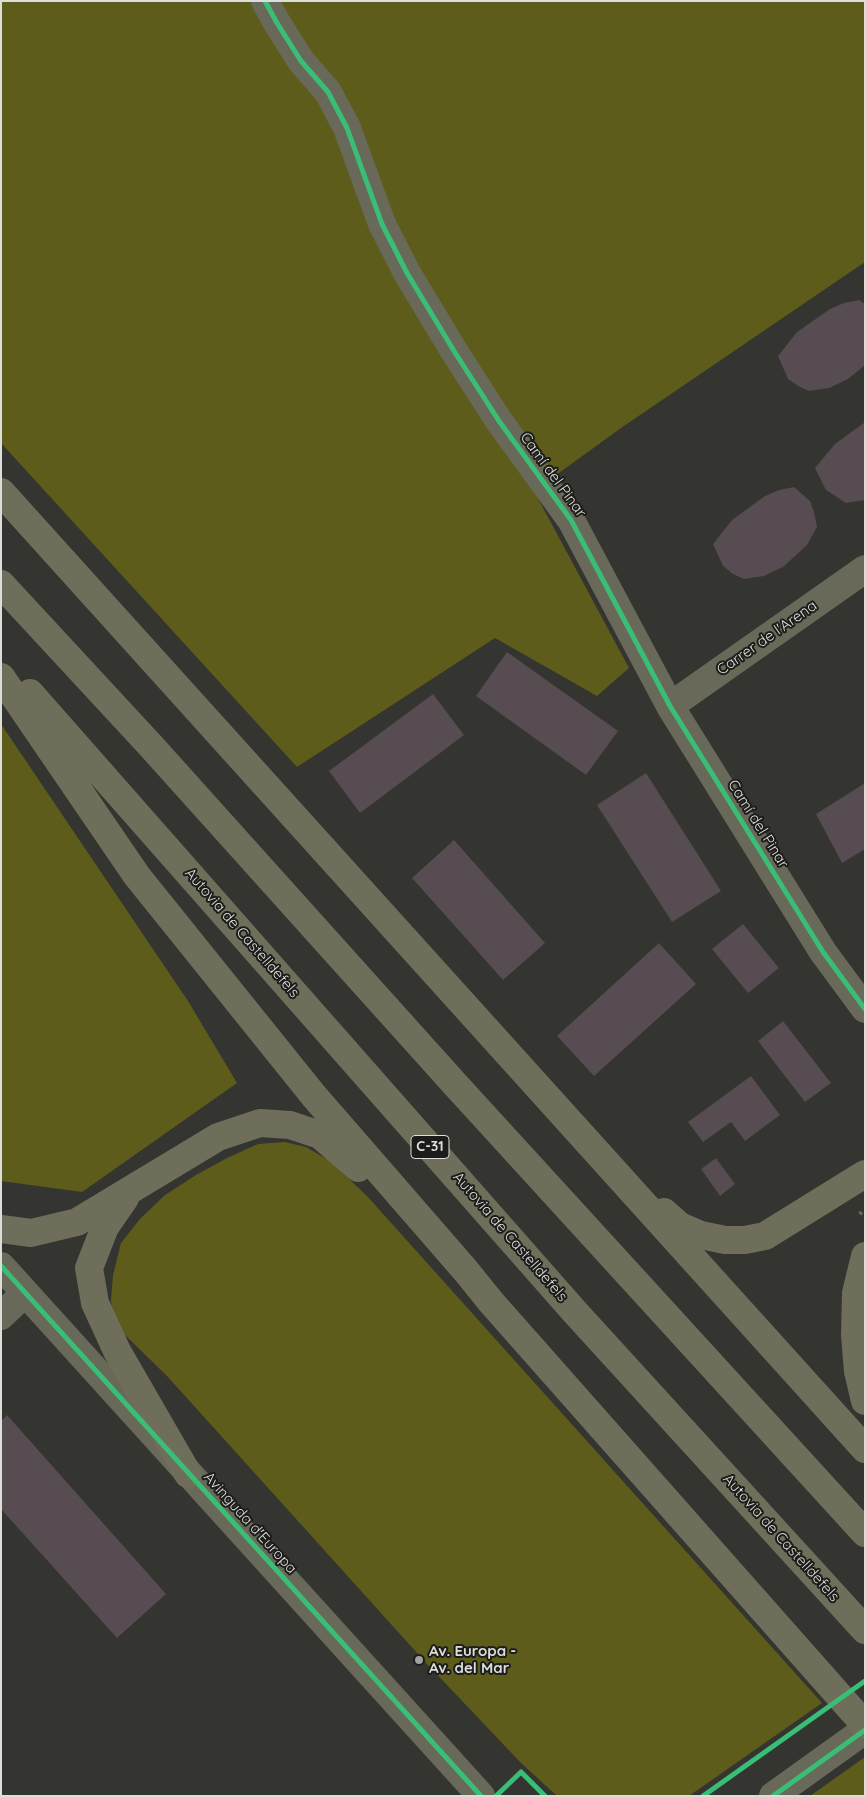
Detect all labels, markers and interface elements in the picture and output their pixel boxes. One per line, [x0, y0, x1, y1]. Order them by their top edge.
street label: Camí del Pinar [516, 429, 590, 521]
street label: Carrer de l'Arena [714, 597, 820, 679]
street label: Camí del Pinar [724, 777, 792, 871]
street label: Autovia de Castelldefels [181, 865, 303, 1001]
road number: C-31 [411, 1136, 449, 1158]
street label: Autovia de Castelldefels [449, 1169, 571, 1305]
street label: Avinguda d'Europa [200, 1468, 300, 1578]
street label: Autovia de Castelldefels [719, 1470, 843, 1606]
place label: Av. Europa - Av. del Mar [429, 1642, 516, 1677]
marker: Av. Europa - Av. del Mar [413, 1654, 425, 1666]

